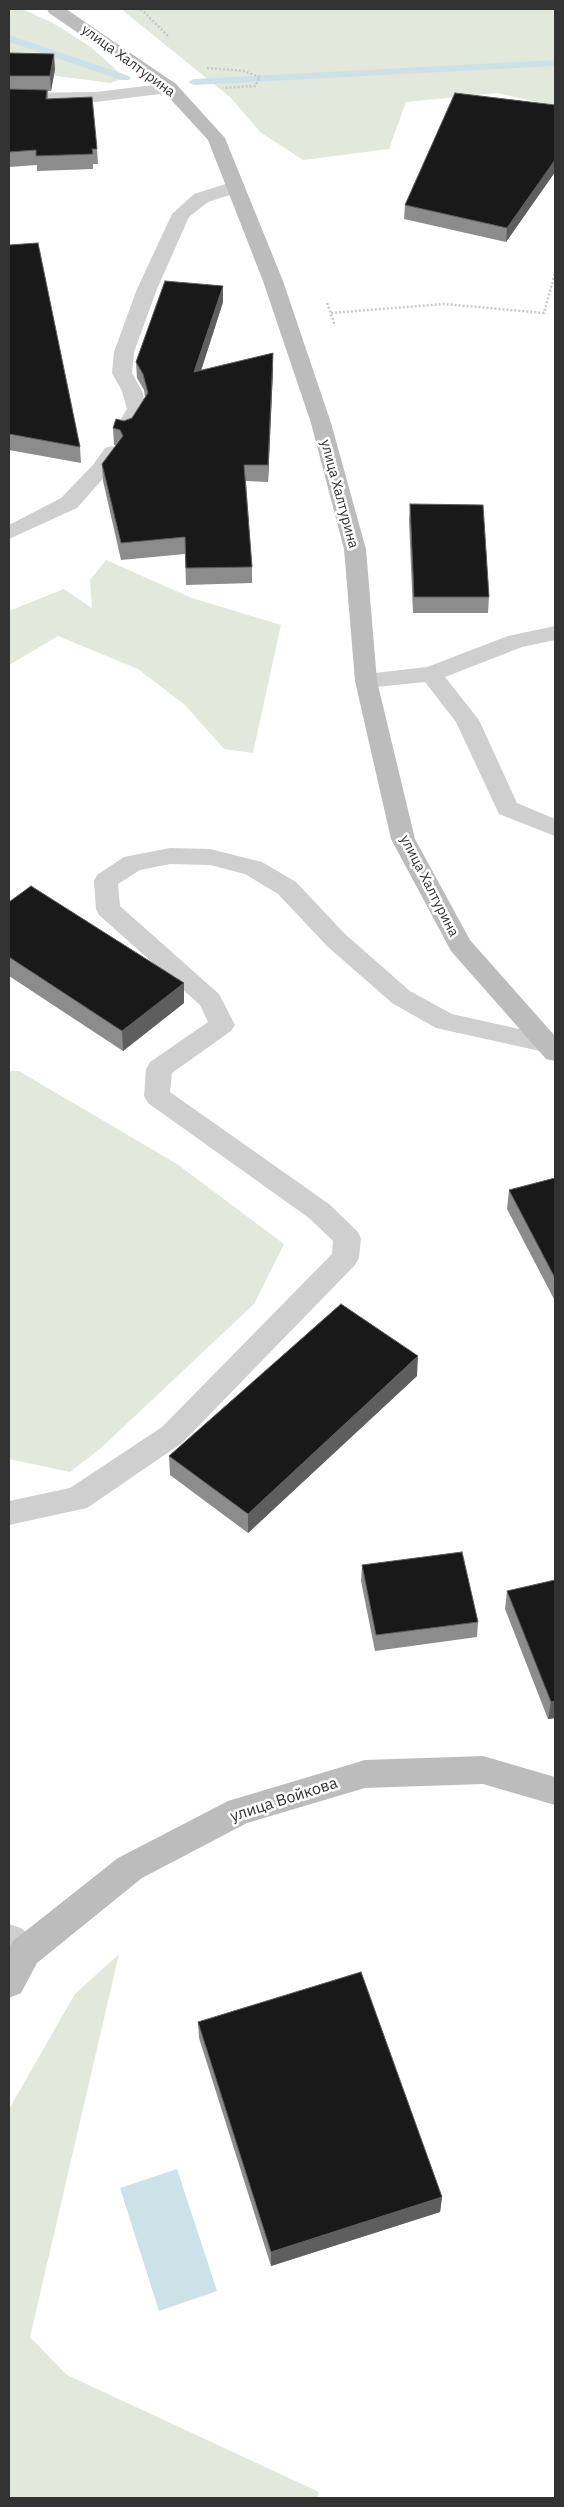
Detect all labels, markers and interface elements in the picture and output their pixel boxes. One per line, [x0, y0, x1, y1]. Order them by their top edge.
street label: улица Халтурина [78, 21, 178, 101]
street label: улица Халтурина [316, 438, 362, 550]
street label: улица Халтурина [396, 832, 462, 940]
street label: улица Войкова [228, 1774, 340, 1826]

